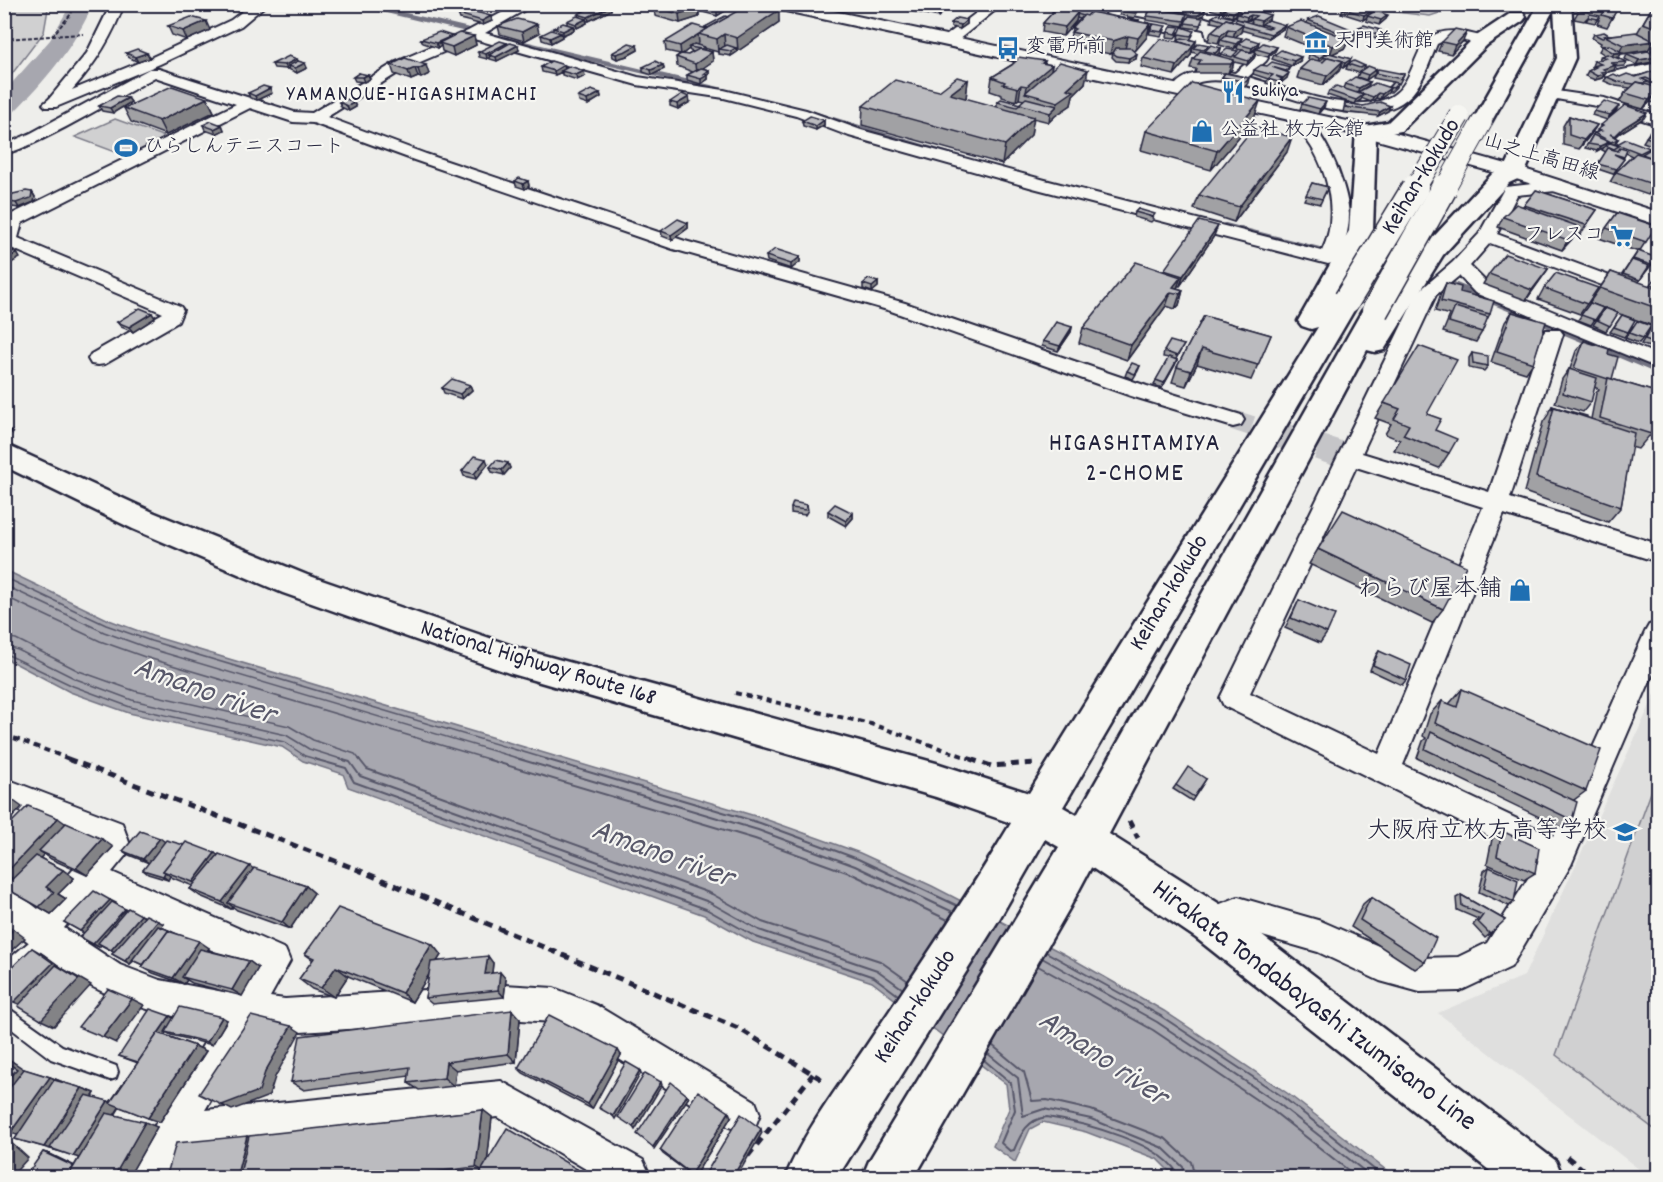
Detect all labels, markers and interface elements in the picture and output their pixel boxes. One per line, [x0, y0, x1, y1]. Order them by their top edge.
place label: 天門美術館 [1334, 28, 1434, 56]
museum icon: 天門美術館 [1303, 29, 1329, 55]
place label: 変電所前 [1026, 34, 1106, 62]
bus stop icon: 変電所前 [995, 35, 1021, 61]
place label: Sukiya [1251, 78, 1298, 106]
restaurant icon: Sukiya [1220, 79, 1246, 105]
district label: YAMANOUE-HIGASHIMACHI [287, 80, 537, 111]
street label: Keihan-kokudo [1374, 112, 1470, 242]
place label: 公益社 枚方会館 [1220, 117, 1365, 145]
shop icon: 公益社 枚方会館 [1189, 118, 1215, 144]
street label: 山之上高田線 [1480, 127, 1602, 189]
place label: ひらしんテニスコート [144, 134, 344, 162]
sports icon: ひらしんテニスコート [113, 135, 139, 161]
place label: フレスコ [1524, 222, 1604, 250]
supermarket icon: フレスコ [1609, 223, 1635, 249]
district label: HIGASHITAMIYA 2-CHOME [1049, 426, 1221, 493]
street label: Keihan-kokudo [1122, 528, 1218, 658]
place label: わらび屋本舗 [1358, 573, 1502, 607]
shop icon: わらび屋本舗 [1507, 577, 1533, 603]
street label: National Highway Route 168 [416, 612, 660, 716]
water label: Amano river [127, 646, 284, 741]
water label: Amano river [585, 809, 742, 904]
place label: 大阪府立枚方高等学校 [1367, 815, 1607, 849]
school or university icon: 大阪府立枚方高等学校 [1612, 819, 1638, 845]
street label: Hirakata Tondabayashi Izumisano Line [1142, 871, 1484, 1143]
street label: Keihan-kokudo [866, 943, 966, 1071]
water label: Amano river [1028, 1000, 1179, 1122]

